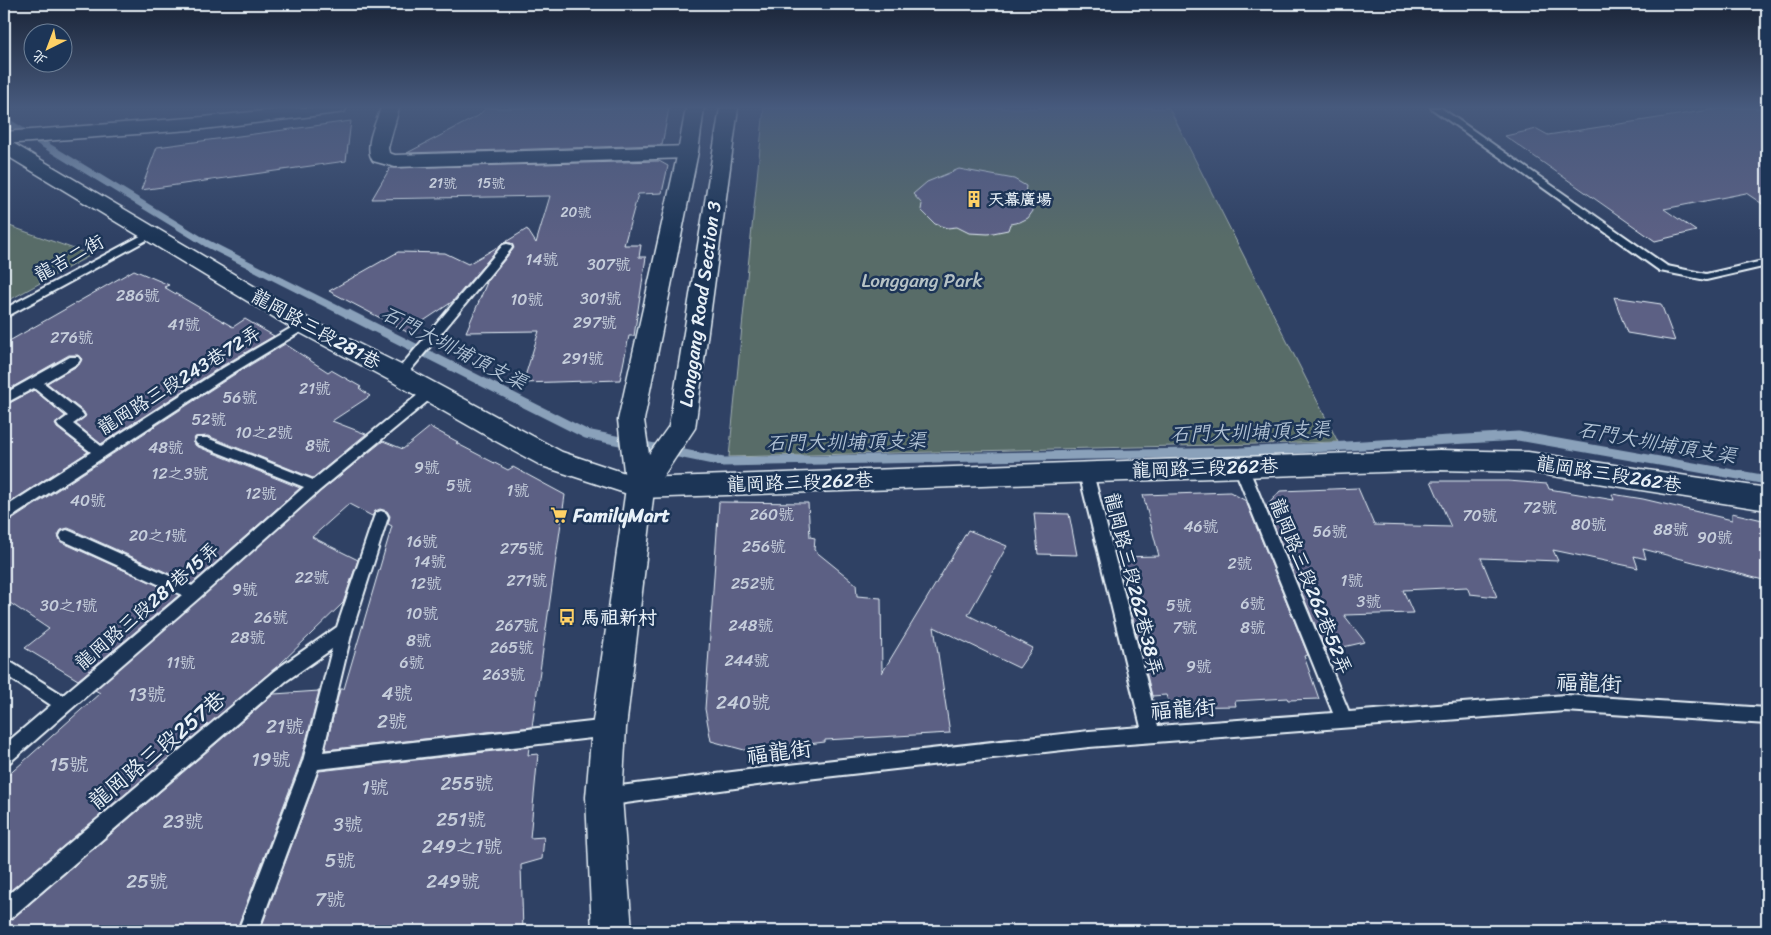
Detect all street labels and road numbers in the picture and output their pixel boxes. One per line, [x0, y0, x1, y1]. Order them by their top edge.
street label: Longgang Road Section 3 [669, 198, 731, 409]
street label: 龍吉二街 [28, 225, 110, 291]
street label: 龍岡路三段281巷 [245, 280, 387, 378]
street label: 龍岡路三段243巷72弄 [91, 316, 267, 444]
street label: 龍岡路三段262巷 [1534, 446, 1684, 502]
street label: 龍岡路三段262巷 [1131, 449, 1279, 487]
street label: 龍岡路三段262巷 [726, 463, 874, 501]
street label: 龍岡路三段262巷38弄 [1095, 489, 1173, 679]
street label: 龍岡路三段262巷52弄 [1260, 493, 1362, 679]
street label: 龍岡路三段281巷15弄 [67, 533, 227, 679]
street label: 福龍街 [1555, 662, 1623, 704]
street label: 龍岡路三段257巷 [79, 680, 235, 820]
street label: 福龍街 [1149, 687, 1217, 731]
street label: 福龍街 [744, 729, 814, 775]

